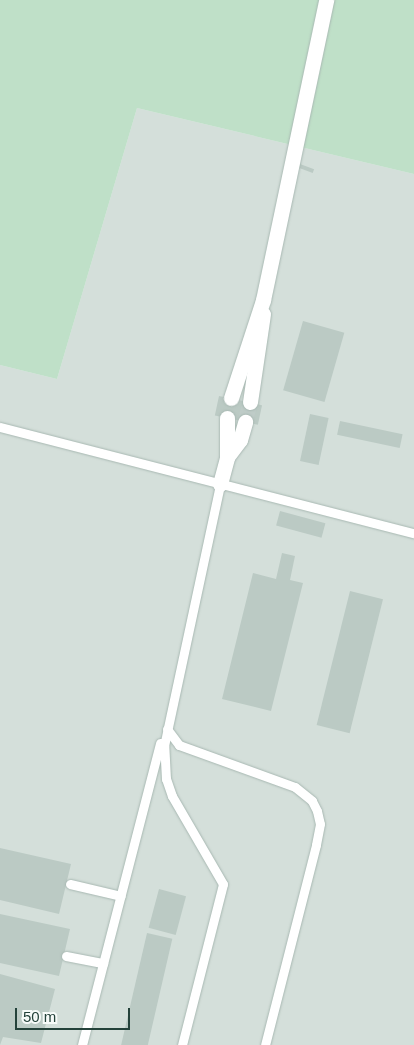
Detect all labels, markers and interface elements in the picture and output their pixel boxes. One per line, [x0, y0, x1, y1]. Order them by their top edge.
scale bar [18, 998, 132, 1030]
text: 50 m [23, 1008, 56, 1025]

